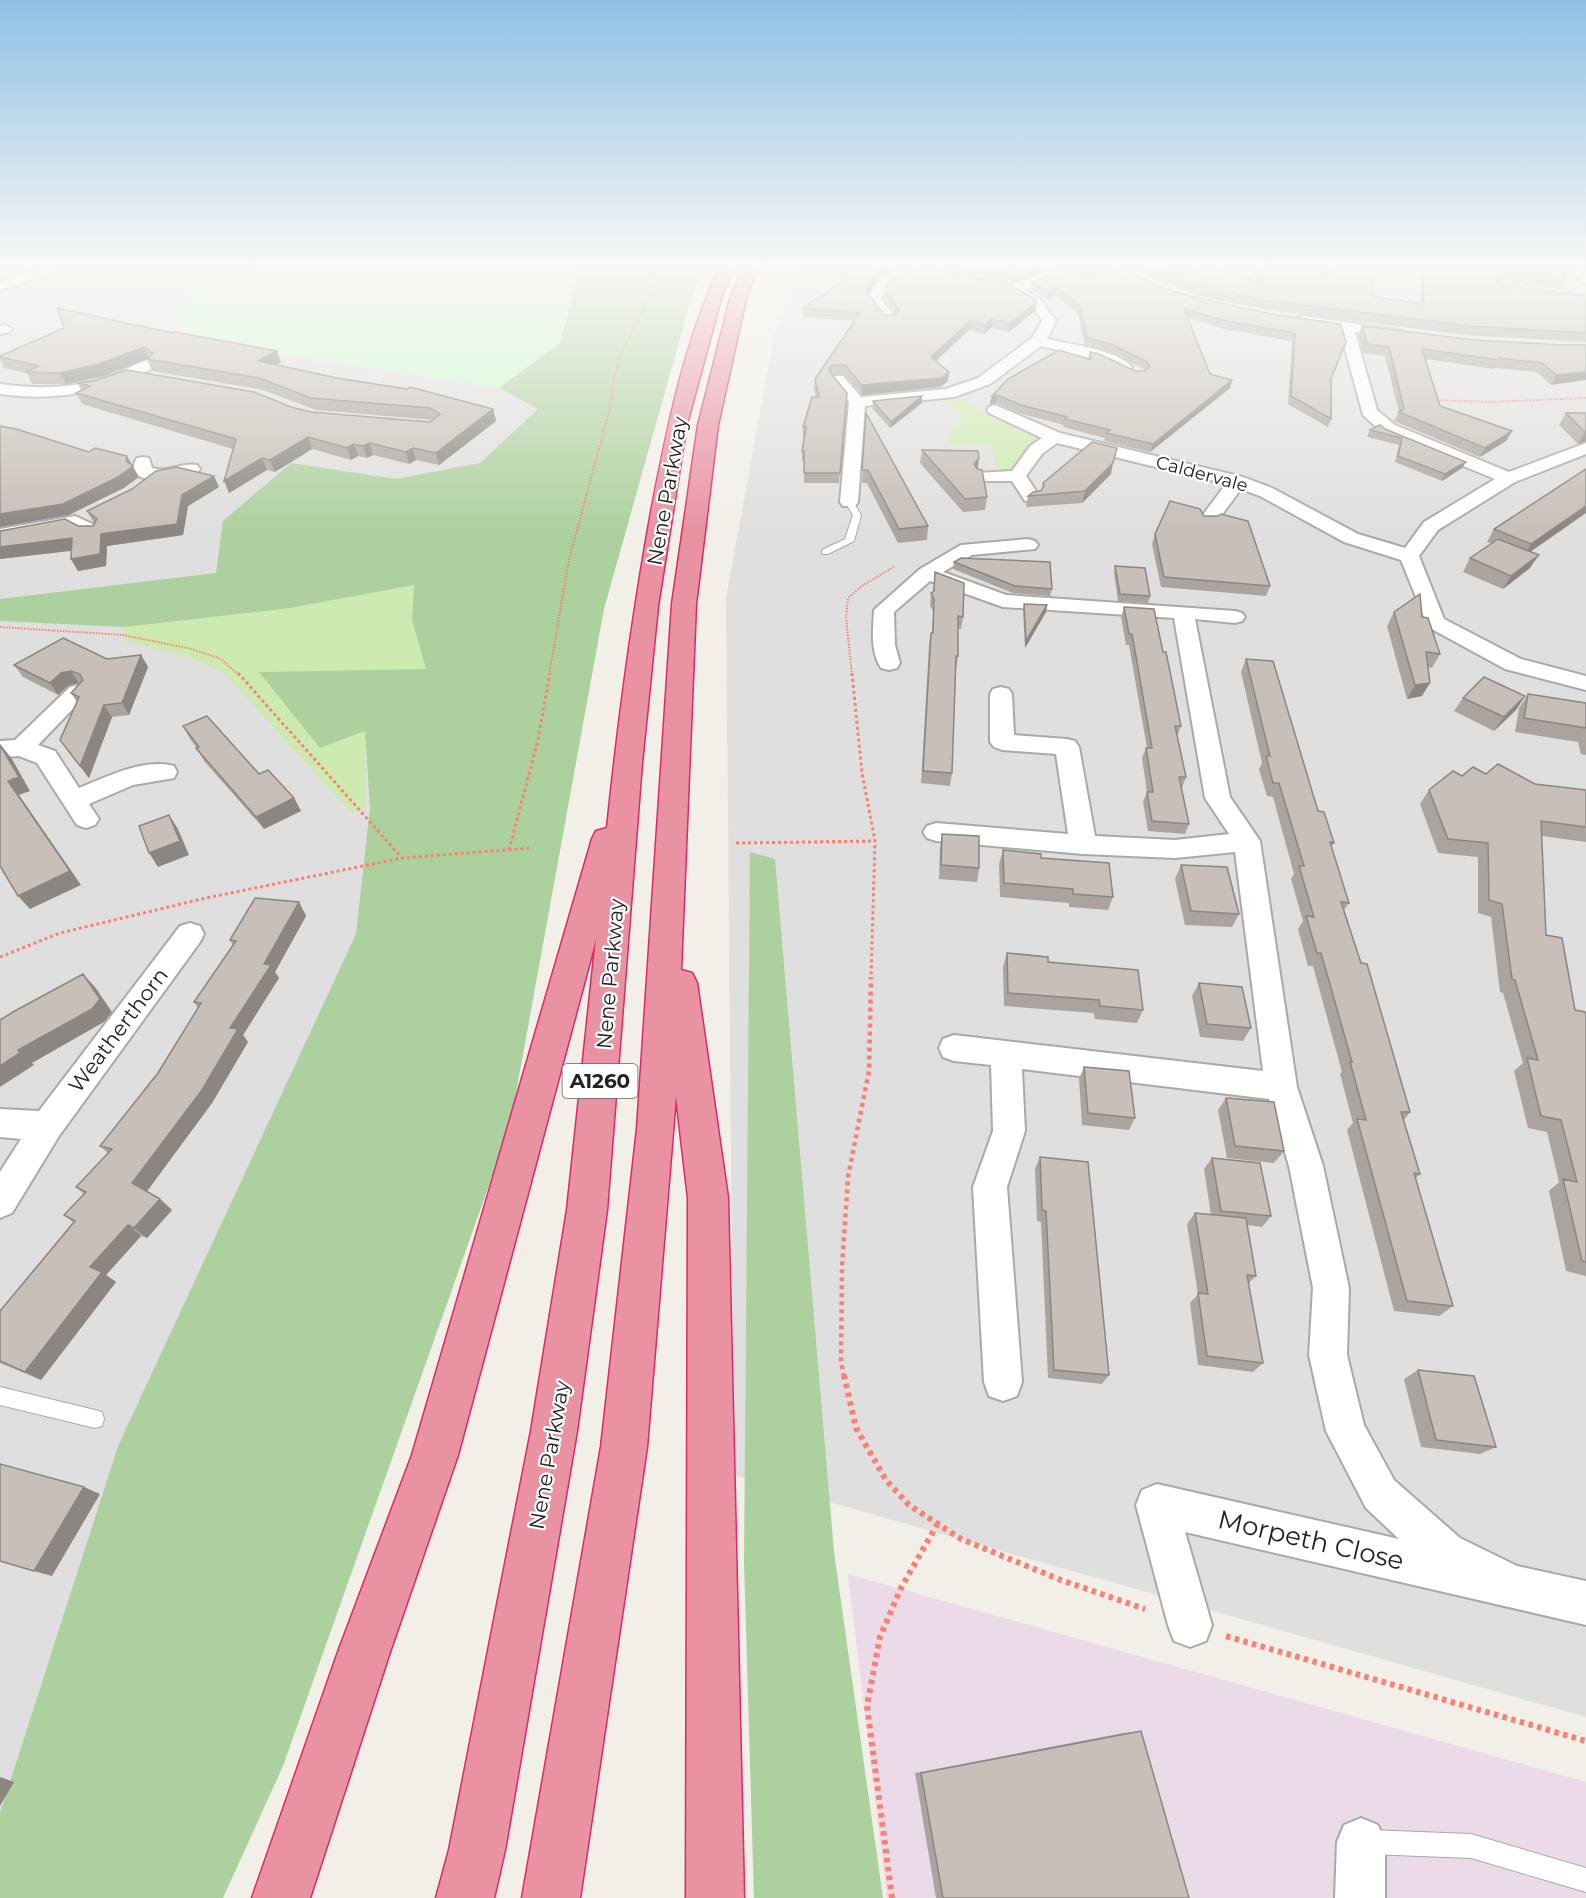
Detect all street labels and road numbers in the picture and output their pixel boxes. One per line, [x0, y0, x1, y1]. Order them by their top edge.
street label: Nene Parkway [642, 414, 693, 568]
street label: Caldervale [1154, 451, 1251, 497]
street label: Nene Parkway [591, 897, 629, 1050]
street label: Weatherthorn [63, 963, 173, 1097]
road number: A1260 [562, 1064, 638, 1098]
street label: Nene Parkway [524, 1378, 575, 1532]
street label: Morpeth Close [1215, 1503, 1407, 1577]

